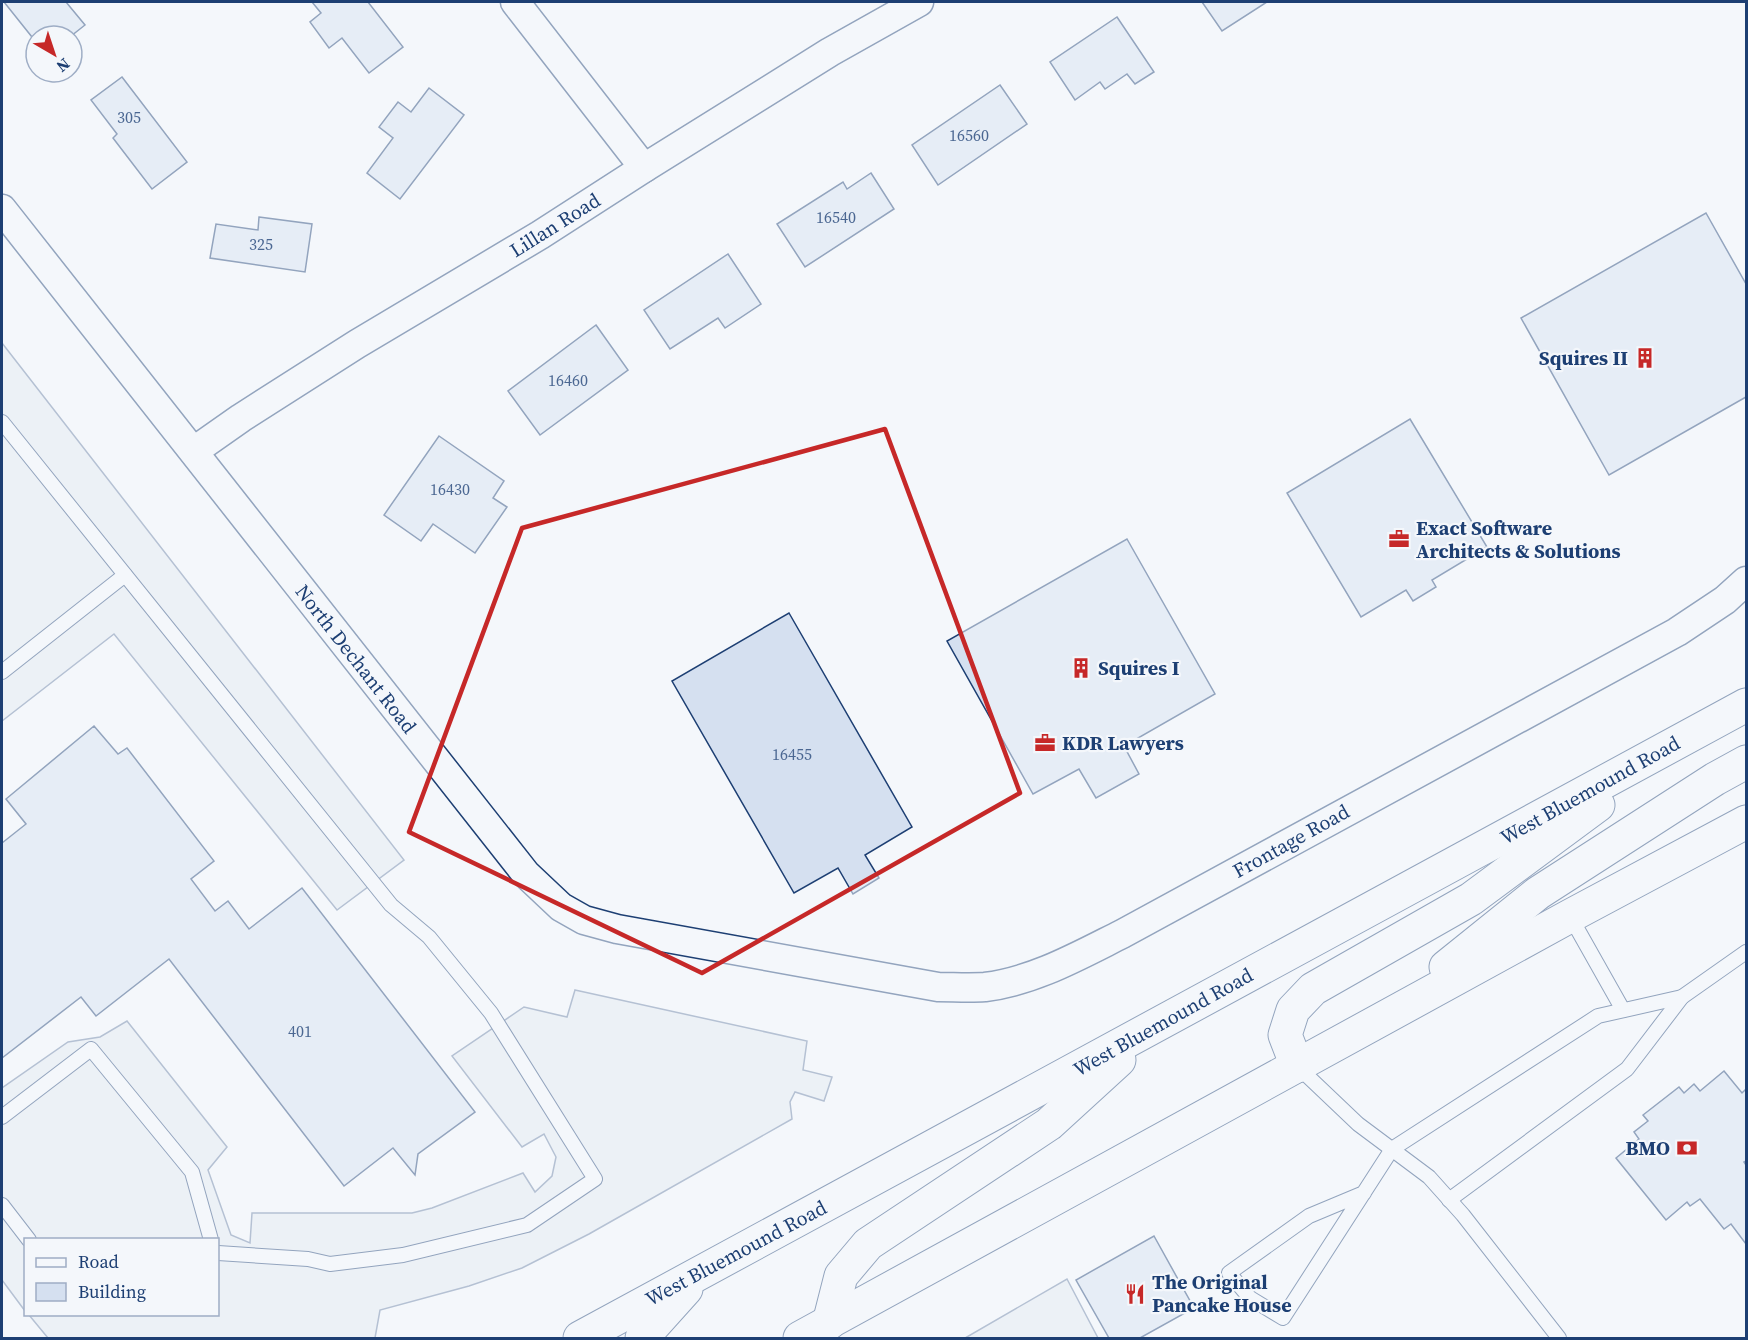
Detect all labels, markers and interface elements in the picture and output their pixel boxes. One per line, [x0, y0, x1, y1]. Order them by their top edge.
north arrow [24, 24, 84, 84]
text: N [52, 53, 75, 78]
house number: 305 [117, 106, 141, 128]
house number: 16560 [949, 124, 989, 146]
street label: Lillan Road [504, 186, 606, 264]
house number: 16540 [816, 206, 856, 228]
house number: 325 [249, 233, 273, 255]
place label: Squires II [1539, 344, 1628, 372]
building icon: Squires II [1633, 346, 1657, 370]
house number: 16460 [548, 369, 588, 391]
house number: 16430 [430, 478, 470, 500]
place label: Exact Software Architects & Solutions [1416, 514, 1621, 565]
office icon: Exact Software Architects & Solutions [1387, 527, 1411, 551]
street label: North Dechant Road [289, 579, 423, 740]
place label: Squires I [1098, 654, 1180, 682]
building icon: Squires I [1069, 656, 1093, 680]
place label: KDR Lawyers [1062, 729, 1184, 757]
street label: West Bluemound Road [1495, 729, 1686, 851]
office icon: KDR Lawyers [1033, 731, 1057, 755]
house number: 16455 [772, 743, 812, 765]
street label: Frontage Road [1228, 797, 1355, 885]
street label: West Bluemound Road [1068, 961, 1259, 1083]
house number: 401 [288, 1020, 312, 1042]
place label: BMO [1626, 1134, 1670, 1162]
bank icon: BMO [1675, 1136, 1699, 1160]
street label: West Bluemound Road [640, 1193, 832, 1313]
legend [24, 1238, 219, 1316]
text: Road [78, 1249, 119, 1274]
place label: The Original Pancake House [1152, 1268, 1292, 1319]
text: Building [78, 1279, 146, 1304]
restaurant icon: The Original Pancake House [1123, 1282, 1147, 1306]

